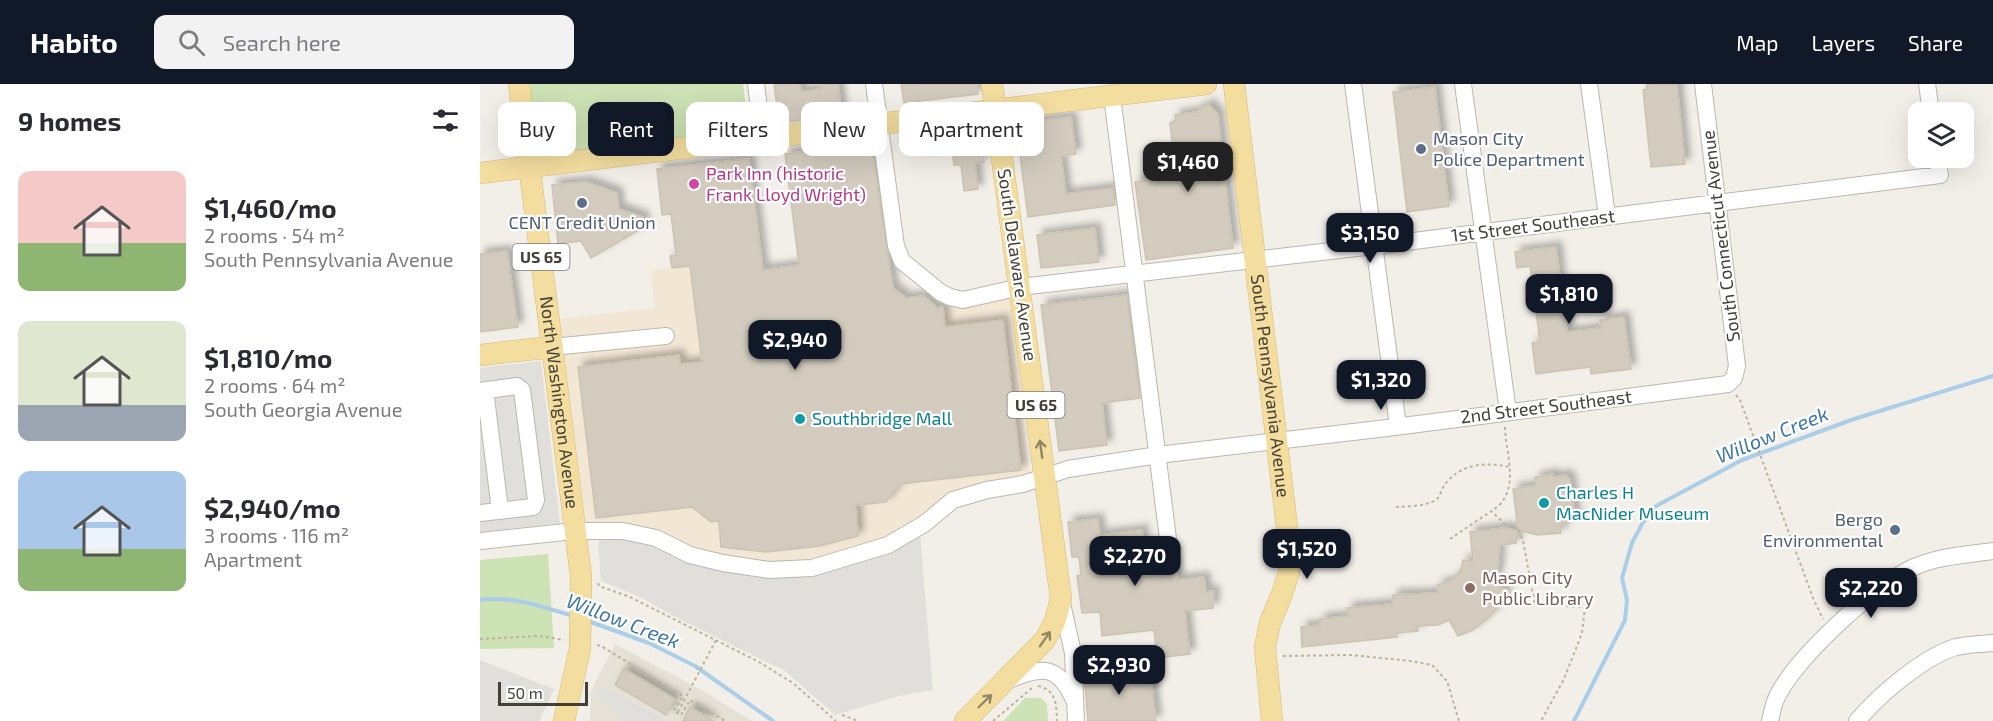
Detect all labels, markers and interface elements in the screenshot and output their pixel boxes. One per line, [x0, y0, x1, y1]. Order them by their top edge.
search box [154, 15, 574, 69]
text: Habito [30, 25, 118, 59]
icon: search [175, 26, 208, 59]
text: Search here [223, 29, 341, 55]
text: Map [1736, 30, 1778, 55]
text: Layers [1811, 30, 1875, 55]
text: Share [1908, 30, 1963, 55]
chip: Buy [498, 102, 576, 156]
chip: Rent [588, 102, 674, 156]
chip: Filters [686, 102, 789, 156]
chip: New [801, 102, 887, 156]
chip: Apartment [899, 102, 1044, 156]
map controls [1908, 102, 1974, 168]
button: layers [1908, 102, 1974, 168]
icon: filters [429, 104, 462, 137]
text: 9 homes [18, 105, 121, 136]
place label: Mason City Police Department [1433, 127, 1585, 170]
street label: South Connecticut Avenue [1696, 129, 1744, 343]
pin: $1,460 [1139, 142, 1237, 193]
marker: Mason City Police Department [1414, 142, 1428, 156]
text: $1,460 [1157, 149, 1219, 173]
place label: Park Inn (historic Frank Lloyd Wright) [706, 162, 866, 205]
street label: South Delaware Avenue [994, 167, 1042, 362]
marker: Park Inn (historic Frank Lloyd Wright) [687, 177, 701, 191]
text: $1,460/mo [204, 192, 337, 223]
icon: home [66, 195, 138, 267]
marker: CENT Credit Union [575, 196, 589, 210]
street label: 1st Street Southeast [1450, 204, 1616, 246]
place label: CENT Credit Union [508, 211, 656, 233]
pin: $3,150 [1321, 213, 1419, 264]
text: $3,150 [1340, 220, 1400, 244]
text: 2 rooms · 54 m² [204, 223, 345, 247]
road number: US 65 [512, 244, 570, 270]
text: South Pennsylvania Avenue [204, 247, 454, 271]
street label: South Pennsylvania Avenue [1247, 273, 1295, 499]
pin: $1,810 [1520, 274, 1618, 325]
text: $1,810 [1540, 281, 1598, 305]
street label: North Washington Avenue [536, 295, 584, 510]
pin: $2,940 [746, 320, 844, 371]
text: $2,940 [762, 327, 828, 351]
text: $1,810/mo [204, 342, 332, 373]
icon: home [66, 345, 138, 417]
pin: $1,320 [1332, 360, 1430, 411]
text: $1,320 [1351, 367, 1411, 391]
text: 2 rooms · 64 m² [204, 373, 346, 397]
street label: 2nd Street Southeast [1459, 385, 1633, 427]
road number: US 65 [1008, 392, 1064, 418]
text: South Georgia Avenue [204, 397, 402, 421]
water label: Willow Creek [1712, 401, 1831, 468]
place label: Southbridge Mall [812, 407, 953, 429]
marker: Southbridge Mall [793, 412, 807, 426]
one-way arrow [1036, 439, 1047, 459]
place label: Charles H MacNider Museum [1556, 481, 1709, 524]
text: $2,940/mo [204, 492, 341, 523]
icon: home [66, 495, 138, 567]
marker: Charles H MacNider Museum [1537, 496, 1551, 510]
place label: Bergo Environmental [1763, 508, 1884, 551]
text: 3 rooms · 116 m² [204, 523, 349, 547]
marker: Bergo Environmental [1888, 523, 1902, 537]
pin: $1,520 [1258, 529, 1356, 580]
pin: $2,270 [1086, 536, 1184, 587]
text: $1,520 [1277, 536, 1337, 560]
text: $2,270 [1104, 543, 1166, 567]
text: Apartment [204, 547, 302, 571]
place label: Mason City Public Library [1482, 566, 1594, 609]
pin: $2,220 [1822, 568, 1920, 619]
text: $2,220 [1839, 575, 1903, 599]
marker: Mason City Public Library [1463, 581, 1477, 595]
water label: Willow Creek [563, 588, 683, 653]
one-way arrow [1039, 631, 1051, 647]
pin: $2,930 [1070, 645, 1168, 696]
text: $2,930 [1087, 652, 1151, 676]
scale bar [498, 679, 588, 706]
text: 50 m [507, 683, 543, 702]
one-way arrow [978, 694, 993, 709]

